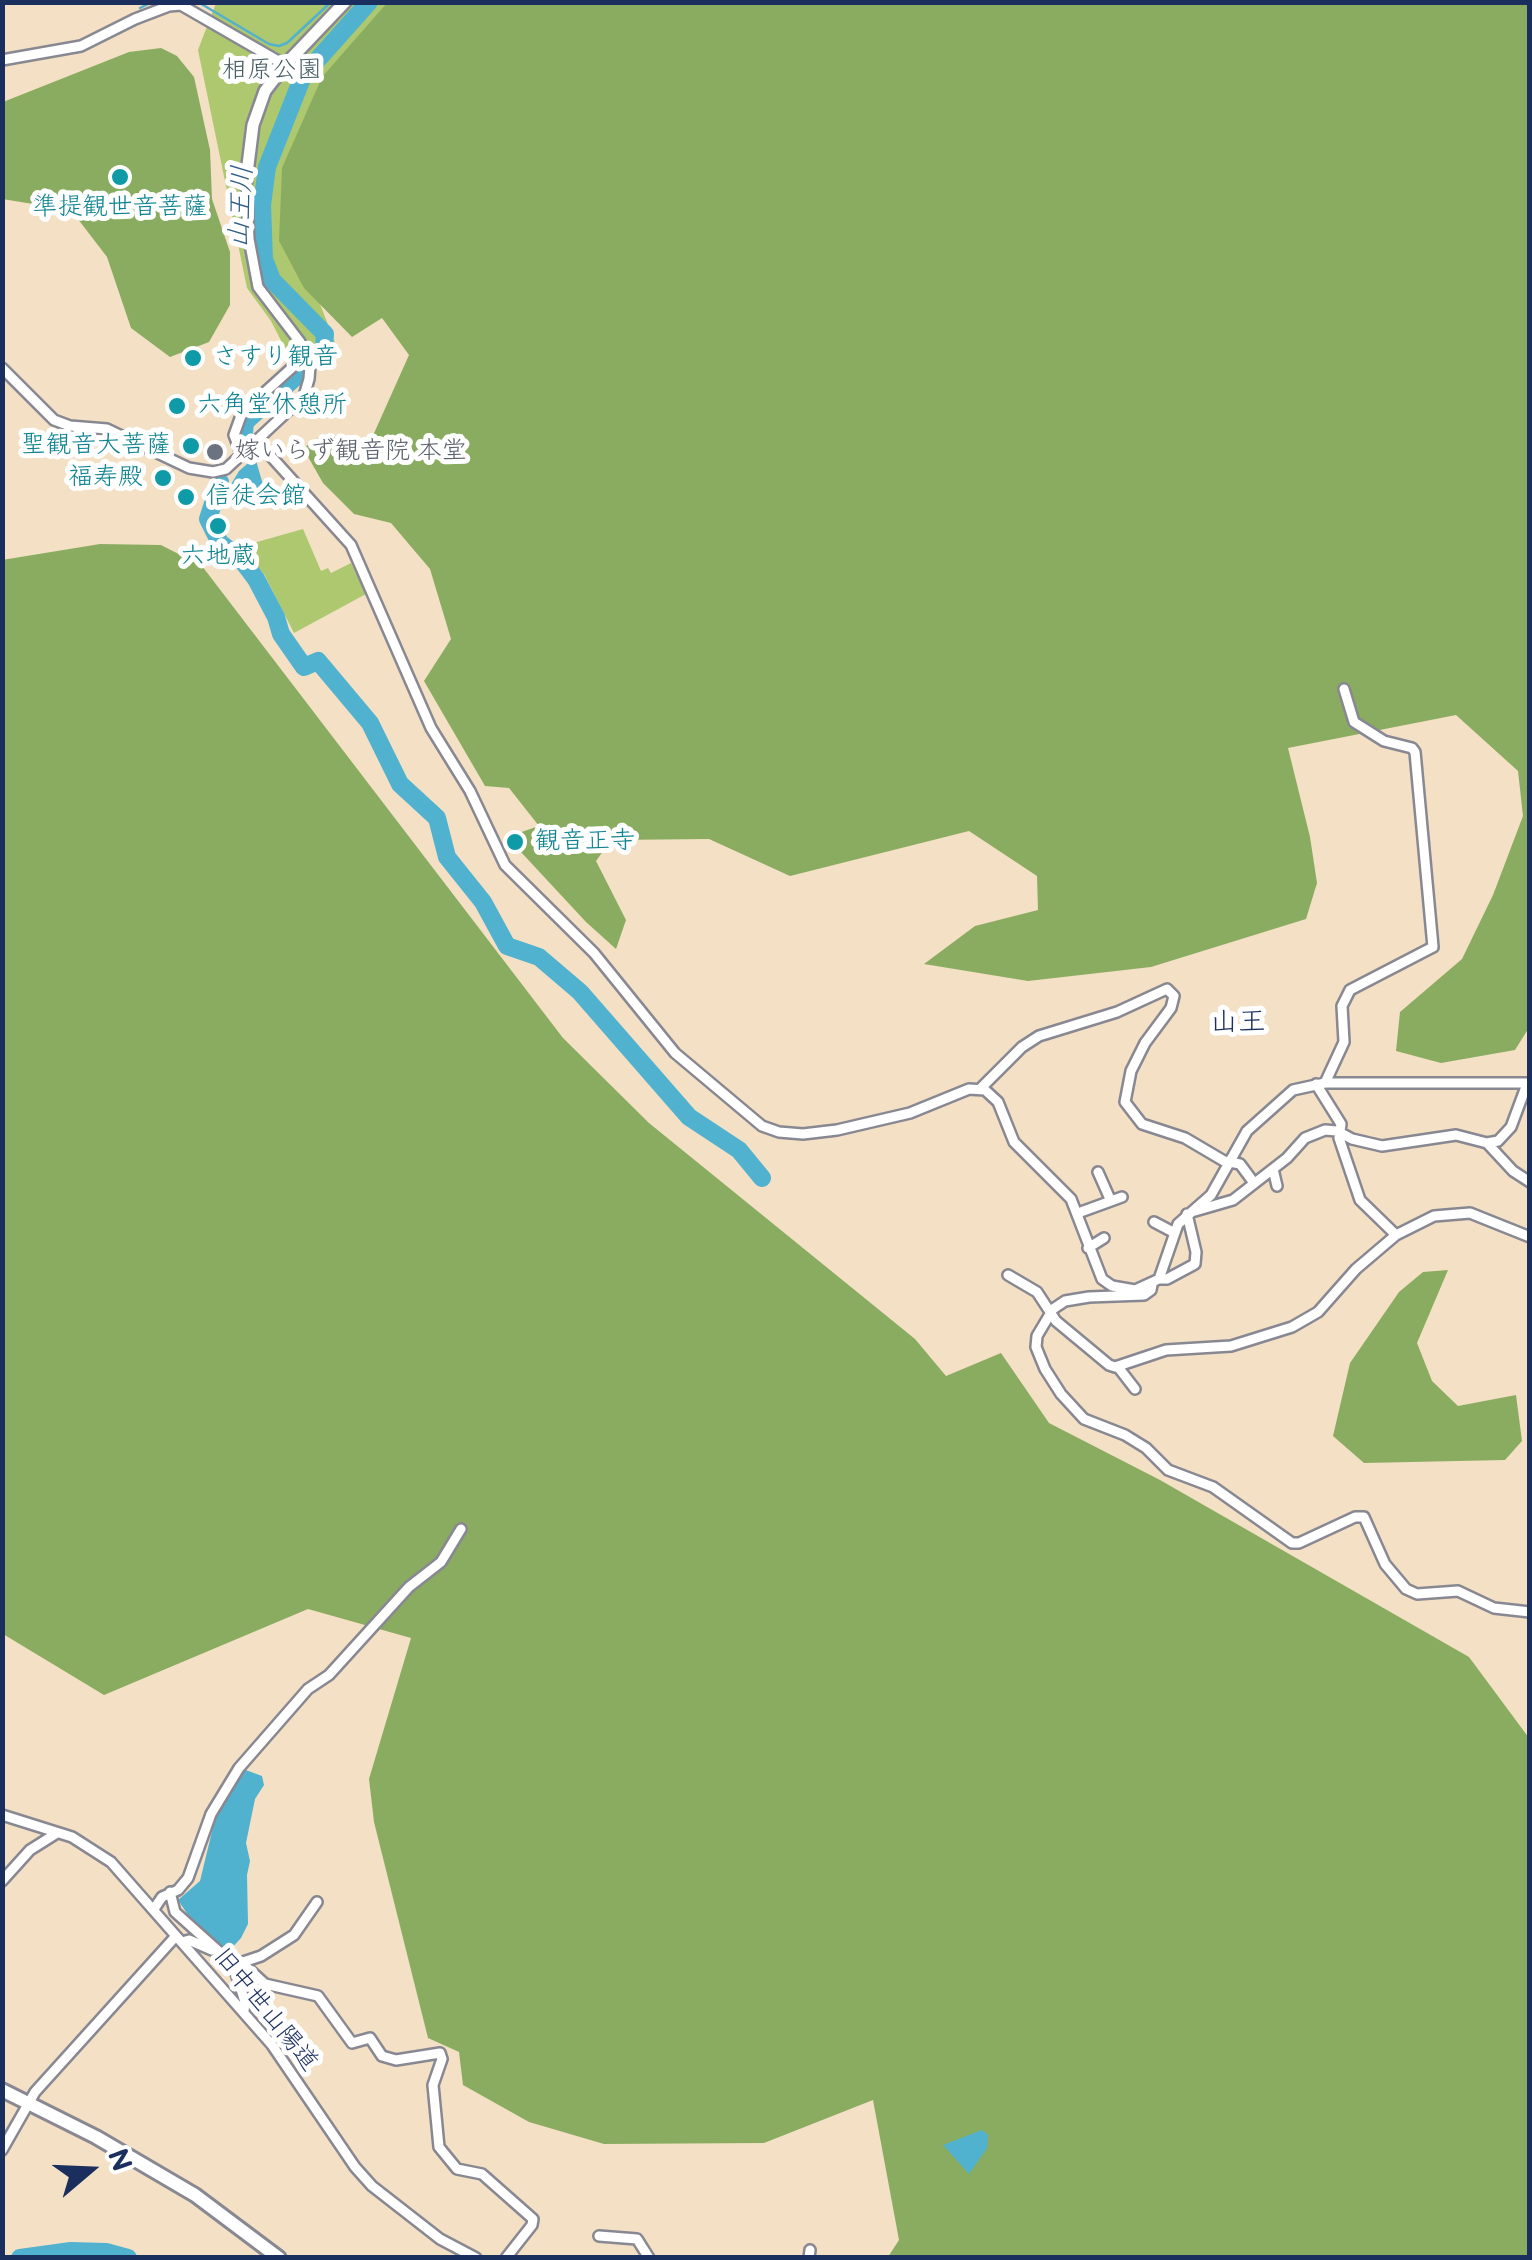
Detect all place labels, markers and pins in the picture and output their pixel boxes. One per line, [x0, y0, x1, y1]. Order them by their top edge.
marker: 準提観世音菩薩 [109, 166, 131, 188]
place label: 準提観世音菩薩 [33, 193, 207, 223]
place label: さすり観音 [213, 343, 338, 373]
marker: さすり観音 [182, 347, 204, 369]
place label: 六角堂休憩所 [197, 391, 347, 421]
marker: 六角堂休憩所 [166, 395, 188, 417]
place label: 聖観音大菩薩 [21, 431, 171, 461]
marker: 聖観音大菩薩 [180, 435, 202, 457]
place label: 嫁いらず観音院 本堂 [235, 437, 467, 467]
marker: 嫁いらず観音院 本堂 [204, 441, 226, 463]
place label: 福寿殿 [68, 463, 143, 493]
marker: 福寿殿 [152, 467, 174, 489]
place label: 信徒会館 [206, 482, 306, 512]
marker: 信徒会館 [175, 486, 197, 508]
marker: 六地蔵 [207, 515, 229, 537]
place label: 六地蔵 [181, 542, 255, 572]
place label: 観音正寺 [535, 827, 635, 857]
marker: 観音正寺 [504, 831, 526, 853]

